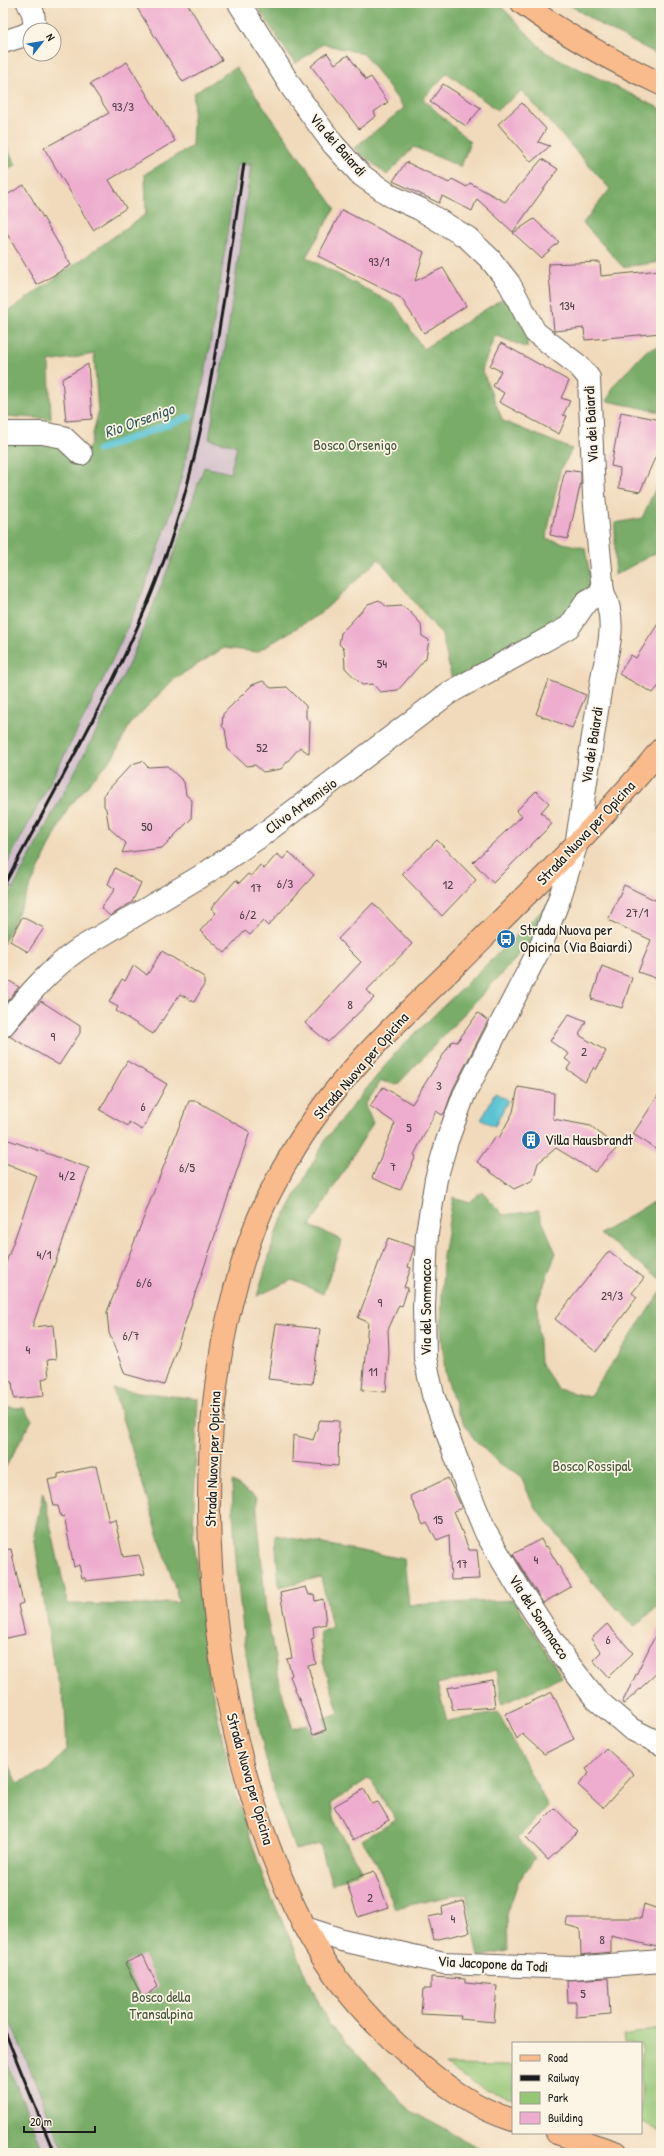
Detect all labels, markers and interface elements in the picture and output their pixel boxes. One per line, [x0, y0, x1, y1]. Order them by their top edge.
north arrow [22, 22, 62, 62]
text: N [43, 31, 58, 43]
house number: 93/3 [112, 97, 134, 115]
street label: Via dei Baiardi [305, 109, 372, 181]
house number: 93/1 [369, 252, 390, 270]
house number: 134 [559, 296, 575, 314]
street label: Via dei Baiardi [578, 385, 603, 463]
water label: Rio Orsenigo [101, 397, 178, 443]
park label: Bosco Orsenigo [313, 434, 397, 455]
house number: 54 [377, 654, 387, 672]
street label: Via dei Baiardi [575, 705, 608, 785]
house number: 52 [256, 738, 268, 756]
street label: Clivo Artemisio [261, 772, 341, 839]
street label: Strada Nuova per Opicina [532, 776, 640, 889]
house number: 50 [141, 817, 153, 835]
house number: 6/3 [277, 874, 293, 892]
house number: 12 [443, 875, 453, 893]
house number: 17 [250, 878, 262, 896]
house number: 27/1 [626, 903, 649, 921]
house number: 6/2 [240, 905, 256, 923]
place label: Strada Nuova per Opicina (Via Baiardi) [520, 919, 633, 957]
bus stop icon: Strada Nuova per Opicina (Via Baiardi) [495, 928, 517, 950]
house number: 8 [347, 995, 353, 1013]
street label: Strada Nuova per Opicina [308, 1007, 413, 1124]
house number: 9 [51, 1027, 56, 1045]
house number: 2 [581, 1042, 587, 1060]
house number: 3 [436, 1076, 442, 1094]
house number: 6 [140, 1097, 146, 1115]
house number: 5 [406, 1118, 412, 1136]
building icon: Villa Hausbrandt [520, 1129, 542, 1151]
place label: Villa Hausbrandt [545, 1129, 634, 1150]
house number: 7 [390, 1157, 396, 1175]
house number: 6/5 [179, 1158, 196, 1176]
house number: 4/2 [59, 1166, 75, 1184]
house number: 4/1 [36, 1245, 52, 1263]
street label: Via del Sommacco [415, 1258, 436, 1356]
house number: 6/6 [136, 1273, 152, 1291]
house number: 29/3 [601, 1286, 623, 1304]
house number: 9 [378, 1293, 383, 1311]
house number: 6/7 [122, 1326, 140, 1344]
house number: 4 [26, 1340, 31, 1358]
house number: 11 [368, 1362, 378, 1380]
street label: Strada Nuova per Opicina [200, 1391, 225, 1527]
park label: Bosco Rossipal [553, 1455, 631, 1476]
house number: 15 [433, 1510, 444, 1528]
house number: 4 [534, 1550, 539, 1568]
house number: 17 [456, 1554, 468, 1572]
street label: Via del Sommacco [504, 1570, 575, 1663]
house number: 6 [605, 1630, 611, 1648]
street label: Strada Nuova per Opicina [222, 1711, 279, 1847]
house number: 2 [367, 1888, 373, 1906]
house number: 4 [451, 1909, 456, 1927]
house number: 8 [599, 1930, 605, 1948]
street label: Via Jacopone da Todi [437, 1950, 549, 1977]
house number: 5 [580, 1984, 586, 2002]
park label: Bosco della Transalpina [129, 1986, 193, 2024]
legend [512, 2042, 642, 2134]
text: Road [548, 2049, 568, 2066]
text: Railway [548, 2069, 579, 2086]
text: Park [548, 2089, 568, 2106]
scale bar [24, 2108, 95, 2134]
text: Building [548, 2109, 583, 2126]
text: 20 m [30, 2113, 52, 2130]

